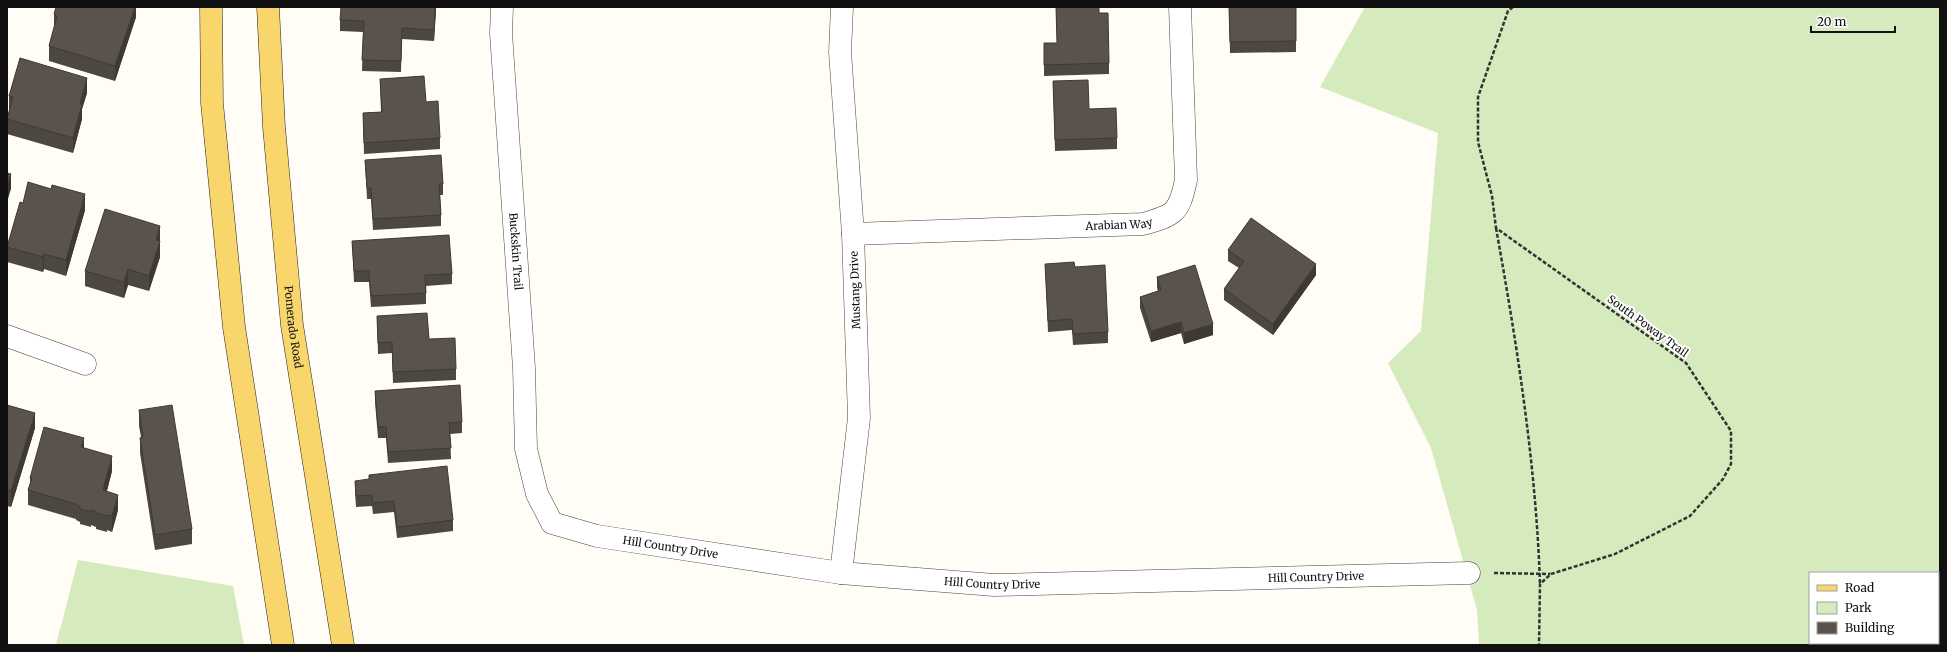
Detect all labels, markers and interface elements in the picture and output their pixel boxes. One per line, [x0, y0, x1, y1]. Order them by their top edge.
scale bar [1811, 8, 1895, 34]
text: 20 m [1817, 14, 1846, 29]
street label: Buckskin Trail [506, 212, 526, 291]
street label: Arabian Way [1084, 214, 1155, 233]
street label: Mustang Drive [847, 250, 863, 329]
street label: Pomerado Road [281, 285, 306, 370]
street label: South Poway Trail [1605, 292, 1692, 360]
street label: Hill Country Drive [622, 533, 719, 561]
street label: Hill Country Drive [1268, 569, 1365, 585]
legend [1809, 572, 1939, 644]
street label: Hill Country Drive [944, 574, 1041, 592]
text: Road [1845, 580, 1874, 595]
text: Park [1845, 600, 1872, 615]
text: Building [1845, 620, 1895, 635]

